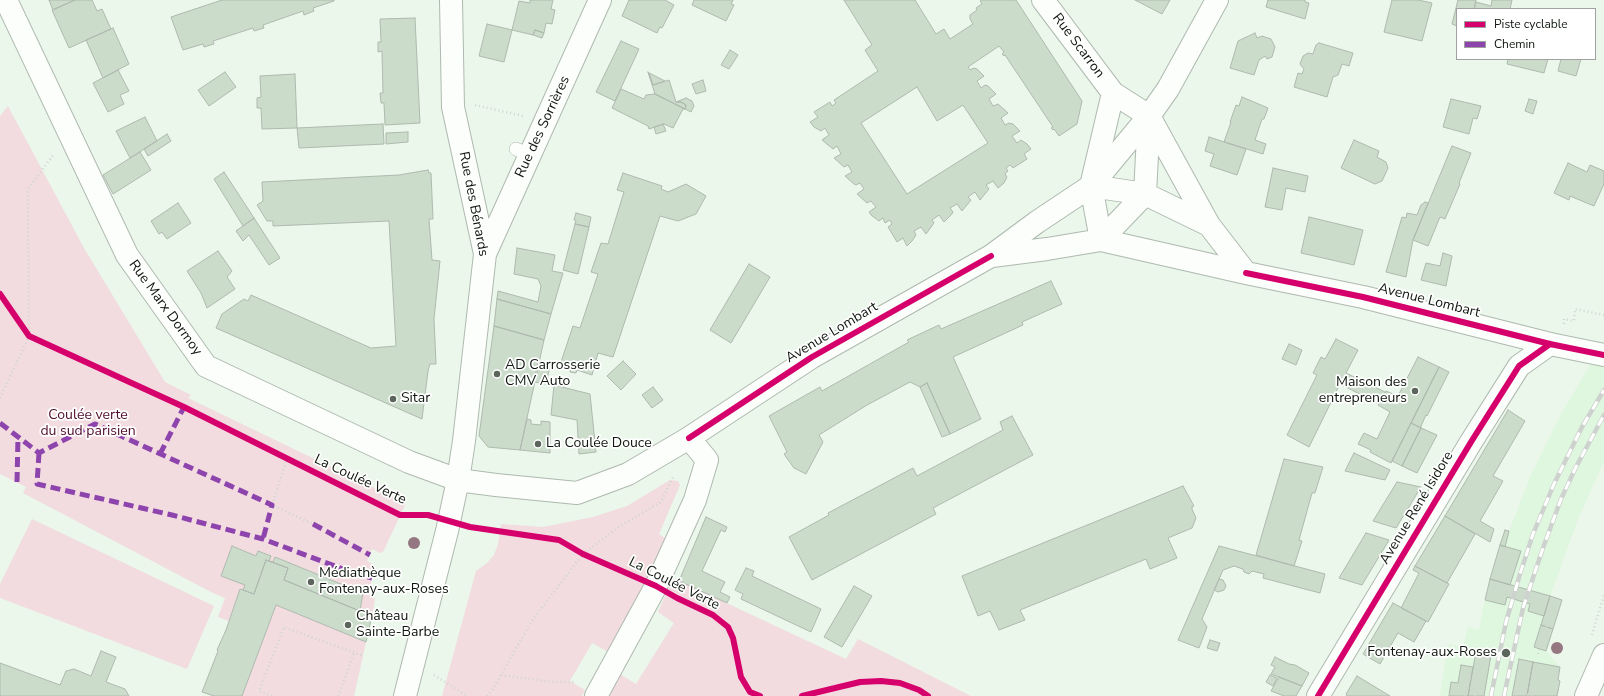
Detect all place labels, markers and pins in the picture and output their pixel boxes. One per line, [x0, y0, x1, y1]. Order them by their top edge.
place label: AD Carrosserie CMV Auto [505, 358, 600, 390]
marker: AD Carrosserie CMV Auto [492, 369, 502, 379]
place label: Maison des entrepreneurs [1319, 375, 1407, 408]
marker: Maison des entrepreneurs [1410, 386, 1420, 396]
place label: Sitar [401, 391, 430, 407]
marker: Sitar [388, 394, 398, 404]
place label: La Coulée Douce [546, 436, 652, 452]
marker: La Coulée Douce [533, 439, 543, 449]
place label: Médiathèque Fontenay-aux-Roses [319, 566, 449, 598]
marker: Médiathèque Fontenay-aux-Roses [306, 577, 316, 587]
place label: Château Sainte-Barbe [356, 609, 439, 642]
marker: Château Sainte-Barbe [343, 620, 353, 630]
place label: Fontenay-aux-Roses [1367, 645, 1497, 661]
marker: Fontenay-aux-Roses [1500, 647, 1512, 659]

